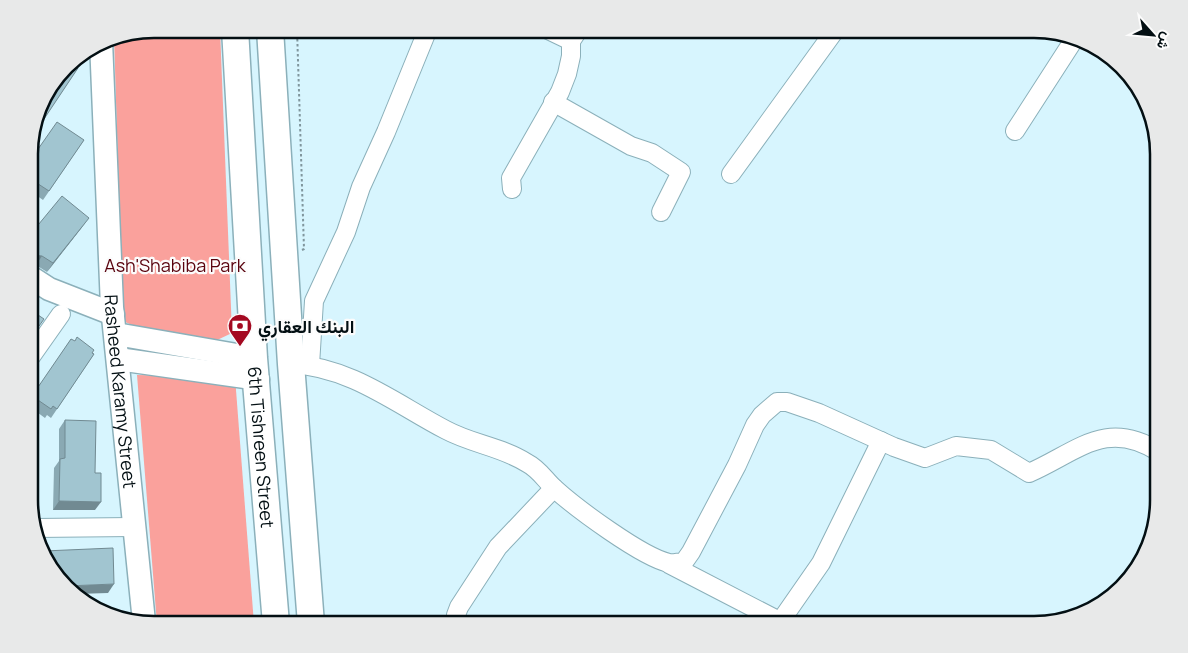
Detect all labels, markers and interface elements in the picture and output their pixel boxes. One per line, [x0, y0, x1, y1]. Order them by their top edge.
north arrow [1128, 10, 1178, 60]
text: ش [1153, 29, 1177, 53]
park label: Ash'Shabiba Park [104, 253, 247, 277]
street label: Rasheed Karamy Street [99, 294, 142, 489]
bank icon: البنك العقاري [227, 313, 253, 347]
place label: البنك العقاري [258, 314, 354, 342]
street label: 6th Tishreen Street [243, 365, 280, 529]

